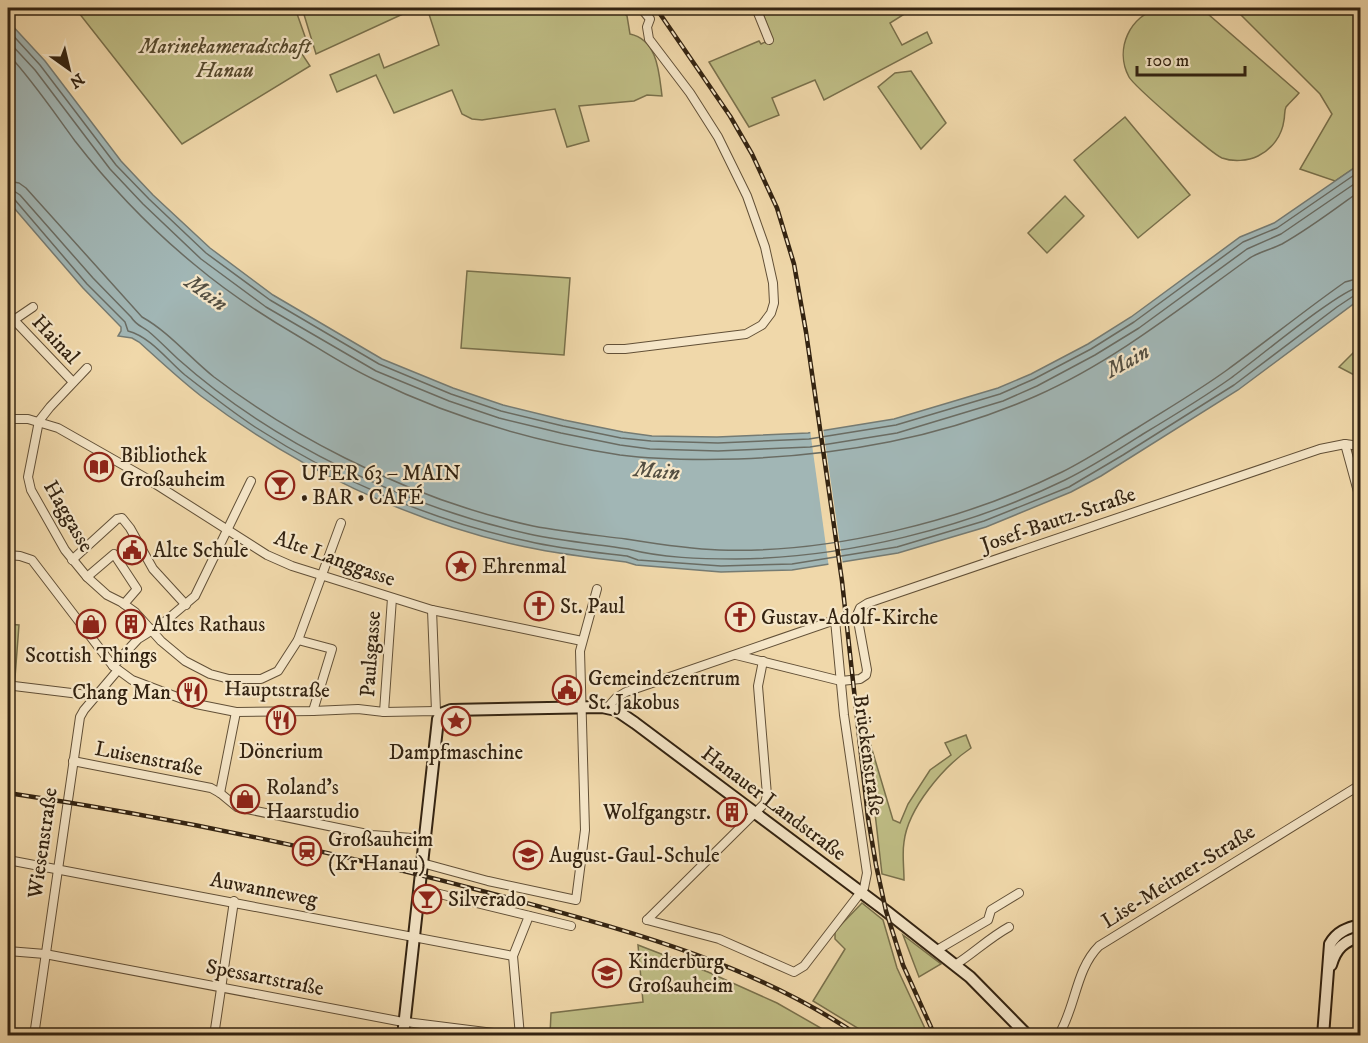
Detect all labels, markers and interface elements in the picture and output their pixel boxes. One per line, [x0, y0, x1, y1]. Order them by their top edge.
park label: Marinekameradschaft Hanau [137, 34, 312, 84]
north arrow [39, 39, 99, 99]
scale bar [1137, 39, 1245, 77]
text: 100 m [1146, 50, 1189, 72]
text: N [66, 69, 88, 93]
water label: Main [178, 268, 233, 318]
street label: Hainal [26, 310, 85, 370]
water label: Main [1099, 338, 1154, 385]
place label: Bibliothek Großauheim [120, 443, 226, 493]
library icon: Bibliothek Großauheim [83, 451, 115, 483]
water label: Main [631, 456, 681, 487]
place label: UFER 63 – MAIN • BAR • CAFÉ [301, 461, 461, 511]
bar icon: UFER 63 – MAIN • BAR • CAFÉ [264, 469, 296, 501]
street label: Haggasse [37, 476, 99, 557]
street label: Josef-Bautz-Straße [976, 481, 1139, 559]
street label: Alte Langgasse [271, 525, 399, 593]
public building icon: Alte Schule [116, 534, 148, 566]
place label: Alte Schule [153, 538, 249, 564]
place icon: Ehrenmal [445, 550, 477, 582]
place label: Ehrenmal [482, 554, 567, 580]
church icon: St. Paul [523, 590, 555, 622]
place label: St. Paul [560, 594, 625, 620]
church icon: Gustav-Adolf-Kirche [724, 601, 756, 633]
place label: Gustav-Adolf-Kirche [761, 605, 939, 631]
shop icon: Scottish Things [75, 608, 107, 640]
building icon: Altes Rathaus [115, 608, 147, 640]
street label: Paulsgasse [355, 610, 387, 698]
place label: Altes Rathaus [152, 612, 265, 638]
place label: Scottish Things [25, 643, 157, 669]
place label: Gemeindezentrum St. Jakobus [588, 666, 741, 716]
public building icon: Gemeindezentrum St. Jakobus [551, 674, 583, 706]
restaurant icon: Chang Man [176, 676, 208, 708]
street label: Hauptstraße [224, 676, 330, 704]
place label: Chang Man [72, 680, 171, 706]
street label: Brückenstraße [847, 693, 889, 818]
restaurant icon: Dönerium [265, 704, 297, 736]
place icon: Dampfmaschine [440, 705, 472, 737]
street label: Luisenstraße [93, 736, 205, 782]
place label: Dönerium [239, 739, 323, 765]
place label: Dampfmaschine [389, 740, 523, 766]
street label: Hanauer Landstraße [696, 741, 851, 867]
place label: Roland's Haarstudio [266, 775, 359, 825]
shop icon: Roland's Haarstudio [229, 783, 261, 815]
street label: Wiesenstraße [22, 786, 64, 901]
building icon: Wolfgangstr. [716, 796, 748, 828]
place label: Wolfgangstr. [602, 800, 711, 826]
street label: Lise-Meitner-Straße [1097, 819, 1260, 935]
place label: Großauheim (Kr Hanau) [328, 827, 434, 877]
station icon: Großauheim (Kr Hanau) [291, 835, 323, 867]
school or university icon: August-Gaul-Schule [512, 839, 544, 871]
place label: August-Gaul-Schule [549, 843, 720, 869]
street label: Auwanneweg [208, 867, 320, 913]
bar icon: Silverado [411, 883, 443, 915]
place label: Silverado [448, 887, 526, 913]
place label: Kinderburg Großauheim [628, 949, 734, 999]
street label: Spessartstraße [204, 954, 326, 1002]
school or university icon: Kinderburg Großauheim [591, 957, 623, 989]

